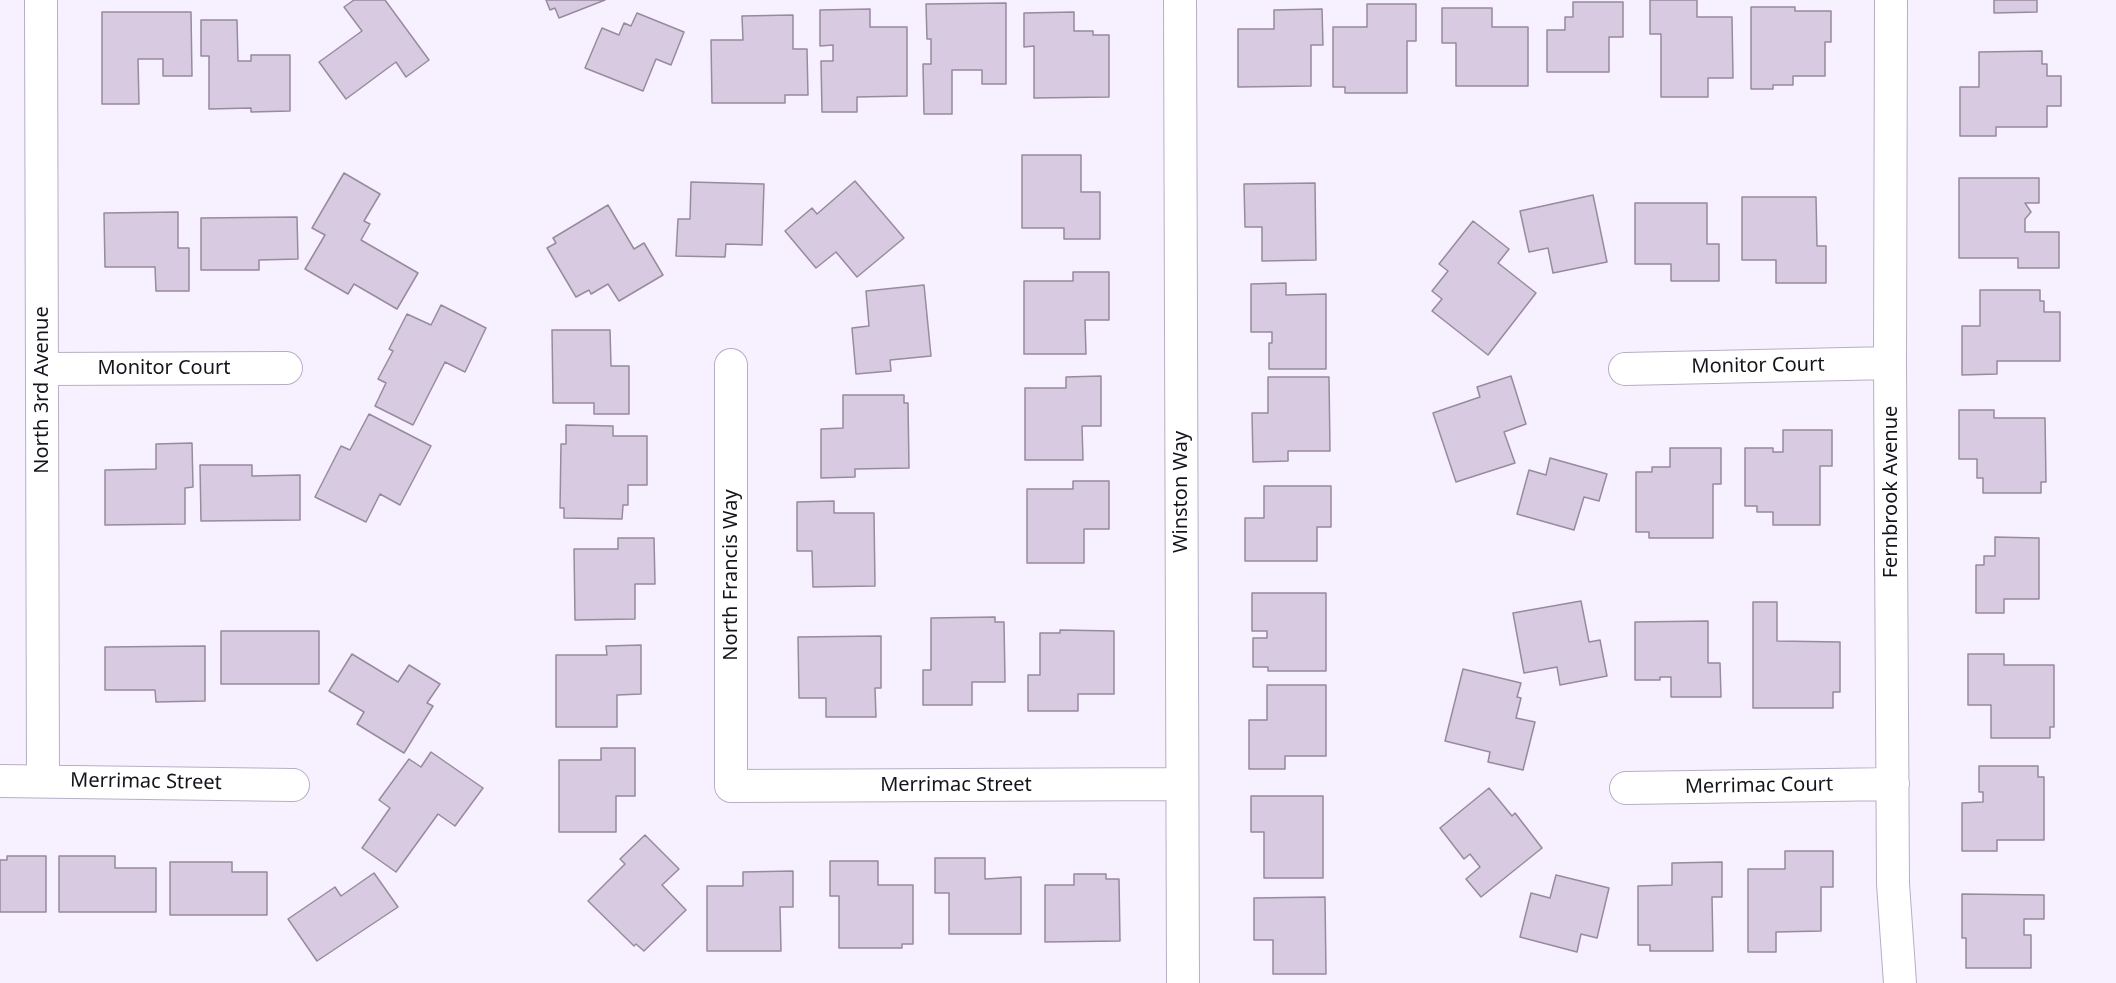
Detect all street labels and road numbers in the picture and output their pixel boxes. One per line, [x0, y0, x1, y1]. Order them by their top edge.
street label: North 3rd Avenue [30, 306, 54, 474]
street label: Monitor Court [1691, 353, 1825, 379]
street label: Monitor Court [97, 356, 231, 380]
street label: Fernbrook Avenue [1879, 406, 1903, 578]
street label: Winston Way [1169, 431, 1193, 553]
street label: North Francis Way [719, 489, 743, 661]
street label: Merrimac Street [70, 769, 222, 795]
street label: Merrimac Street [880, 773, 1032, 797]
street label: Merrimac Court [1685, 773, 1833, 799]

